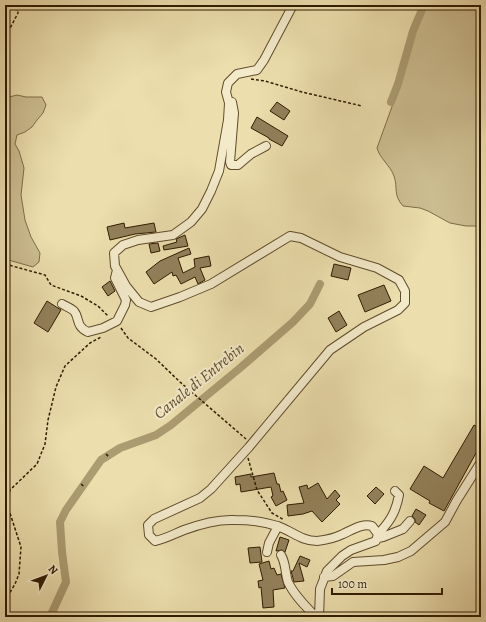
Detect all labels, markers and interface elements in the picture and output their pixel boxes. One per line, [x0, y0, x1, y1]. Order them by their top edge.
water label: Canale di Entrebin [149, 338, 249, 424]
north arrow [26, 556, 66, 596]
text: N [45, 562, 61, 578]
scale bar [332, 570, 442, 596]
text: 100 m [338, 576, 367, 592]

